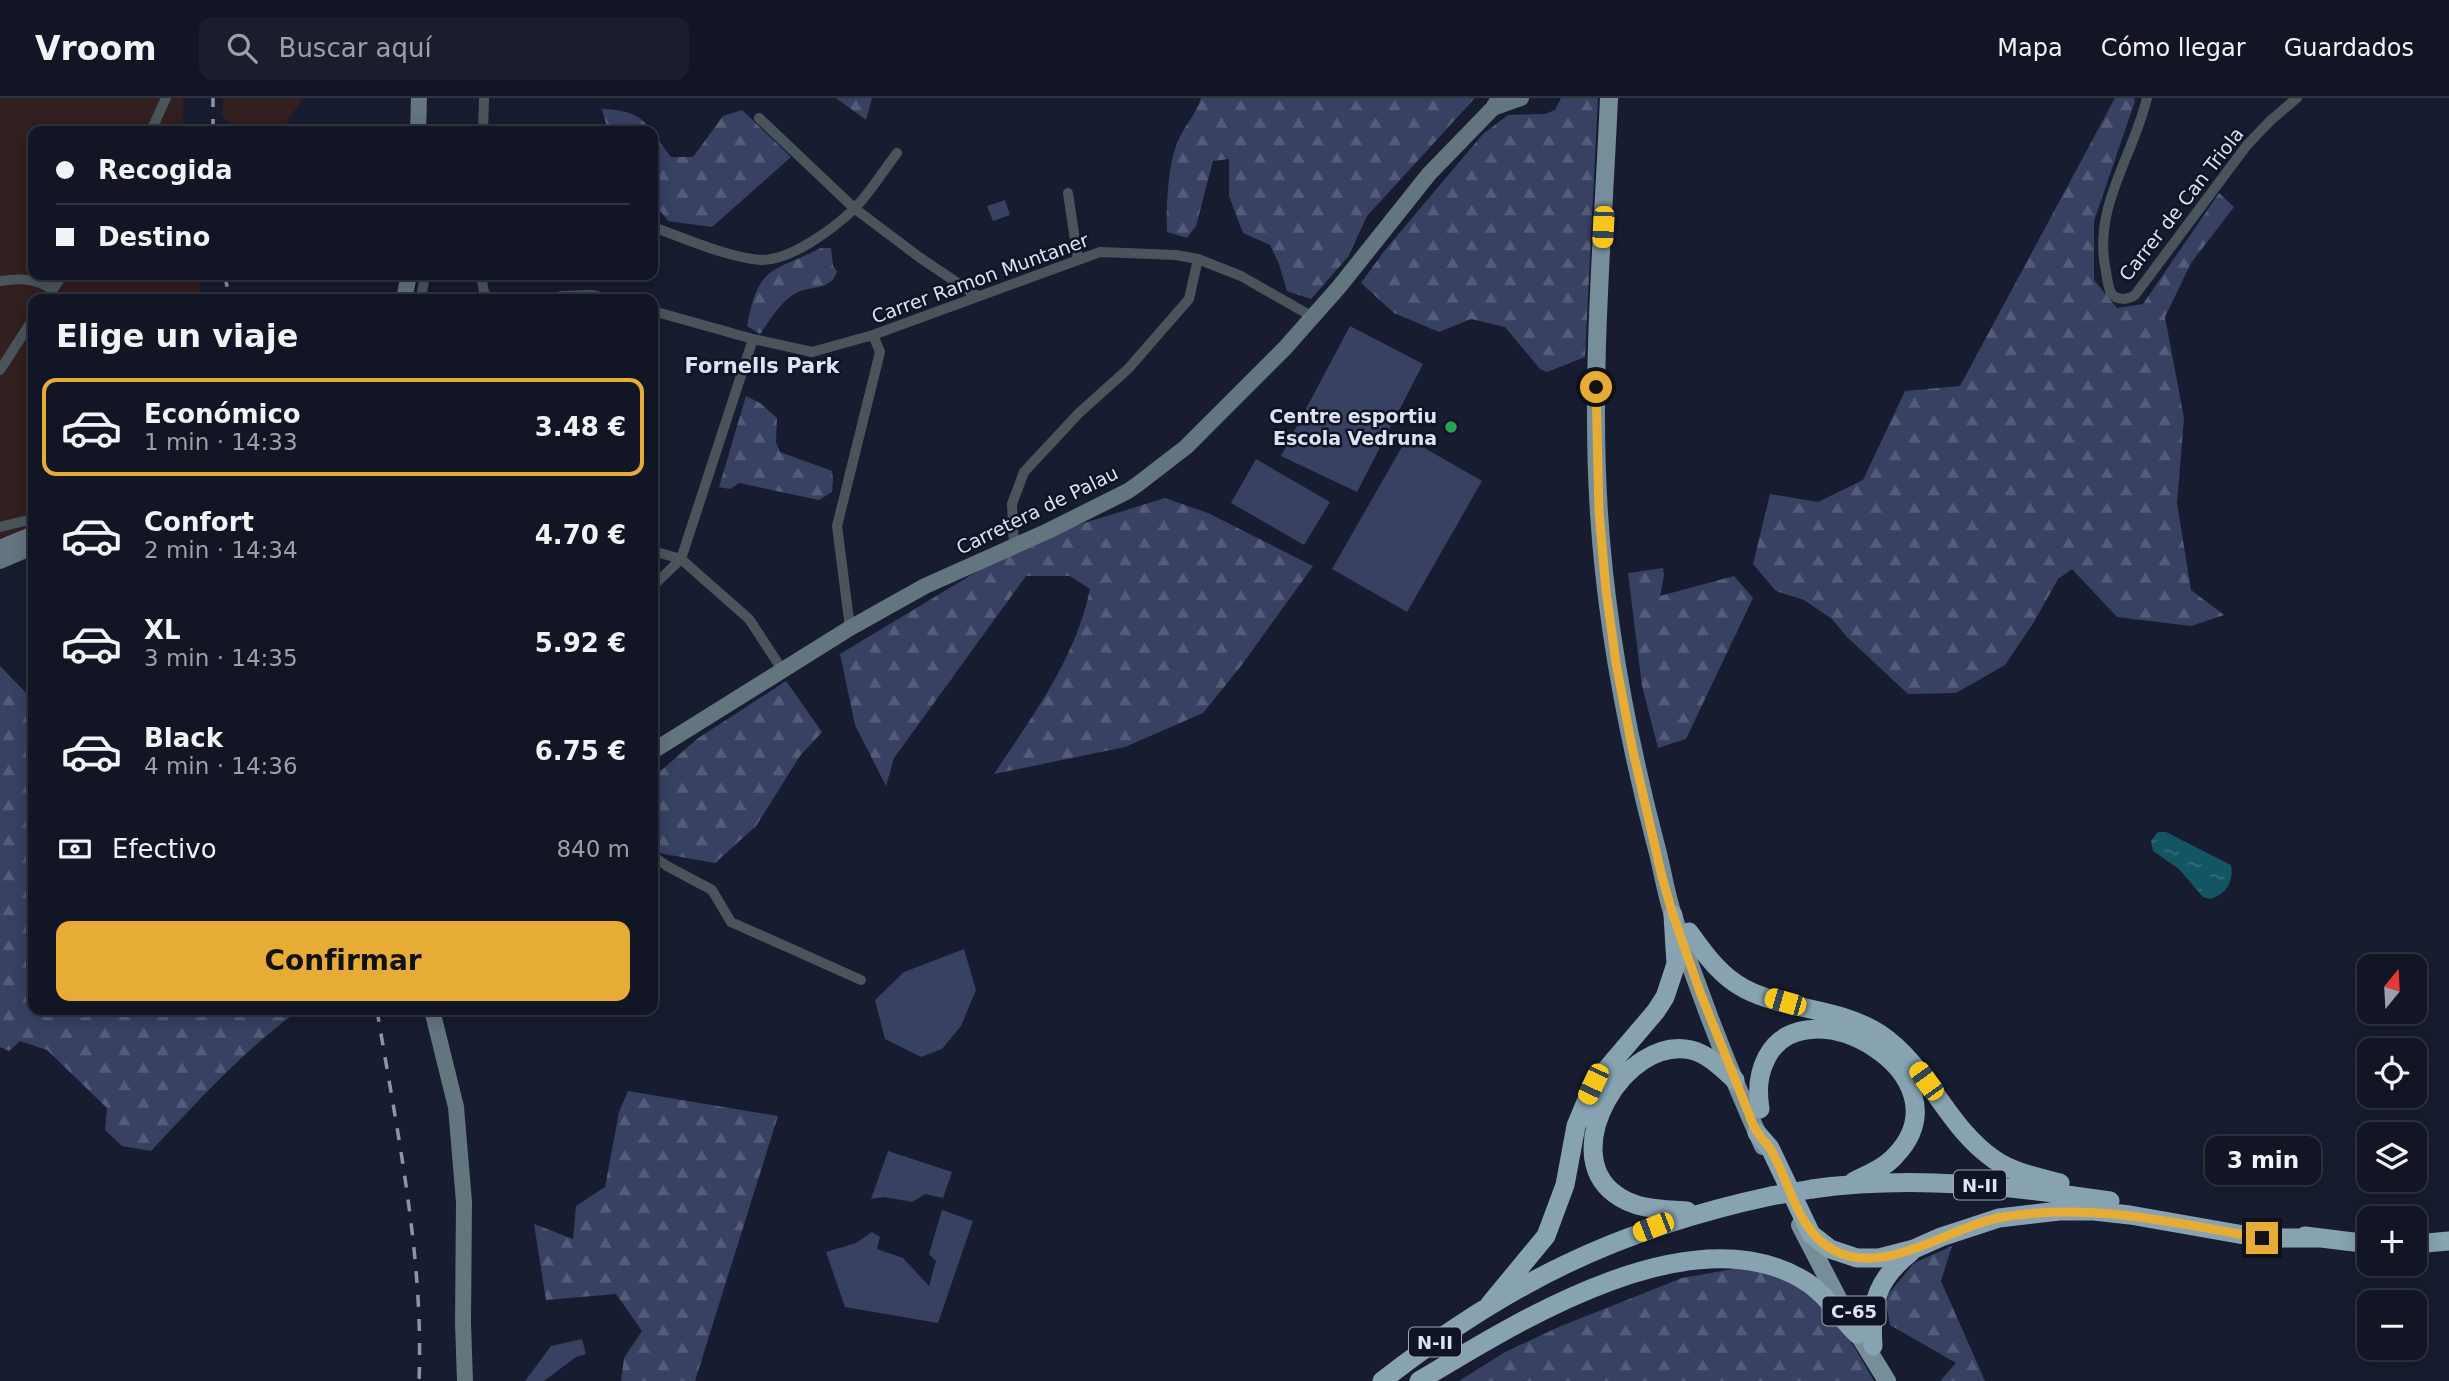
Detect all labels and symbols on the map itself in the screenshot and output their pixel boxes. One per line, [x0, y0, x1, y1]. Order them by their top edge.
street label: Carrer de Can Triola [2114, 123, 2248, 285]
car [1592, 205, 1615, 249]
street label: Carrer Ramon Muntaner [869, 228, 1092, 328]
district label: Fornells Park [685, 354, 841, 378]
route start [1580, 371, 1612, 403]
place label: Centre esportiu Escola Vedruna [1269, 405, 1437, 449]
marker: Centre esportiu Escola Vedruna [1443, 419, 1459, 435]
street label: Carretera de Palau [953, 461, 1121, 559]
north arrow [2357, 954, 2427, 1024]
car [1762, 986, 1809, 1018]
car [1906, 1058, 1947, 1104]
car [1575, 1061, 1612, 1107]
callout: 3 min [2204, 1136, 2320, 1186]
road number: N-II [1954, 1170, 2006, 1200]
car [1630, 1210, 1677, 1244]
route end [2246, 1222, 2278, 1254]
road number: C-65 [1822, 1296, 1885, 1326]
road number: N-II [1409, 1328, 1461, 1357]

